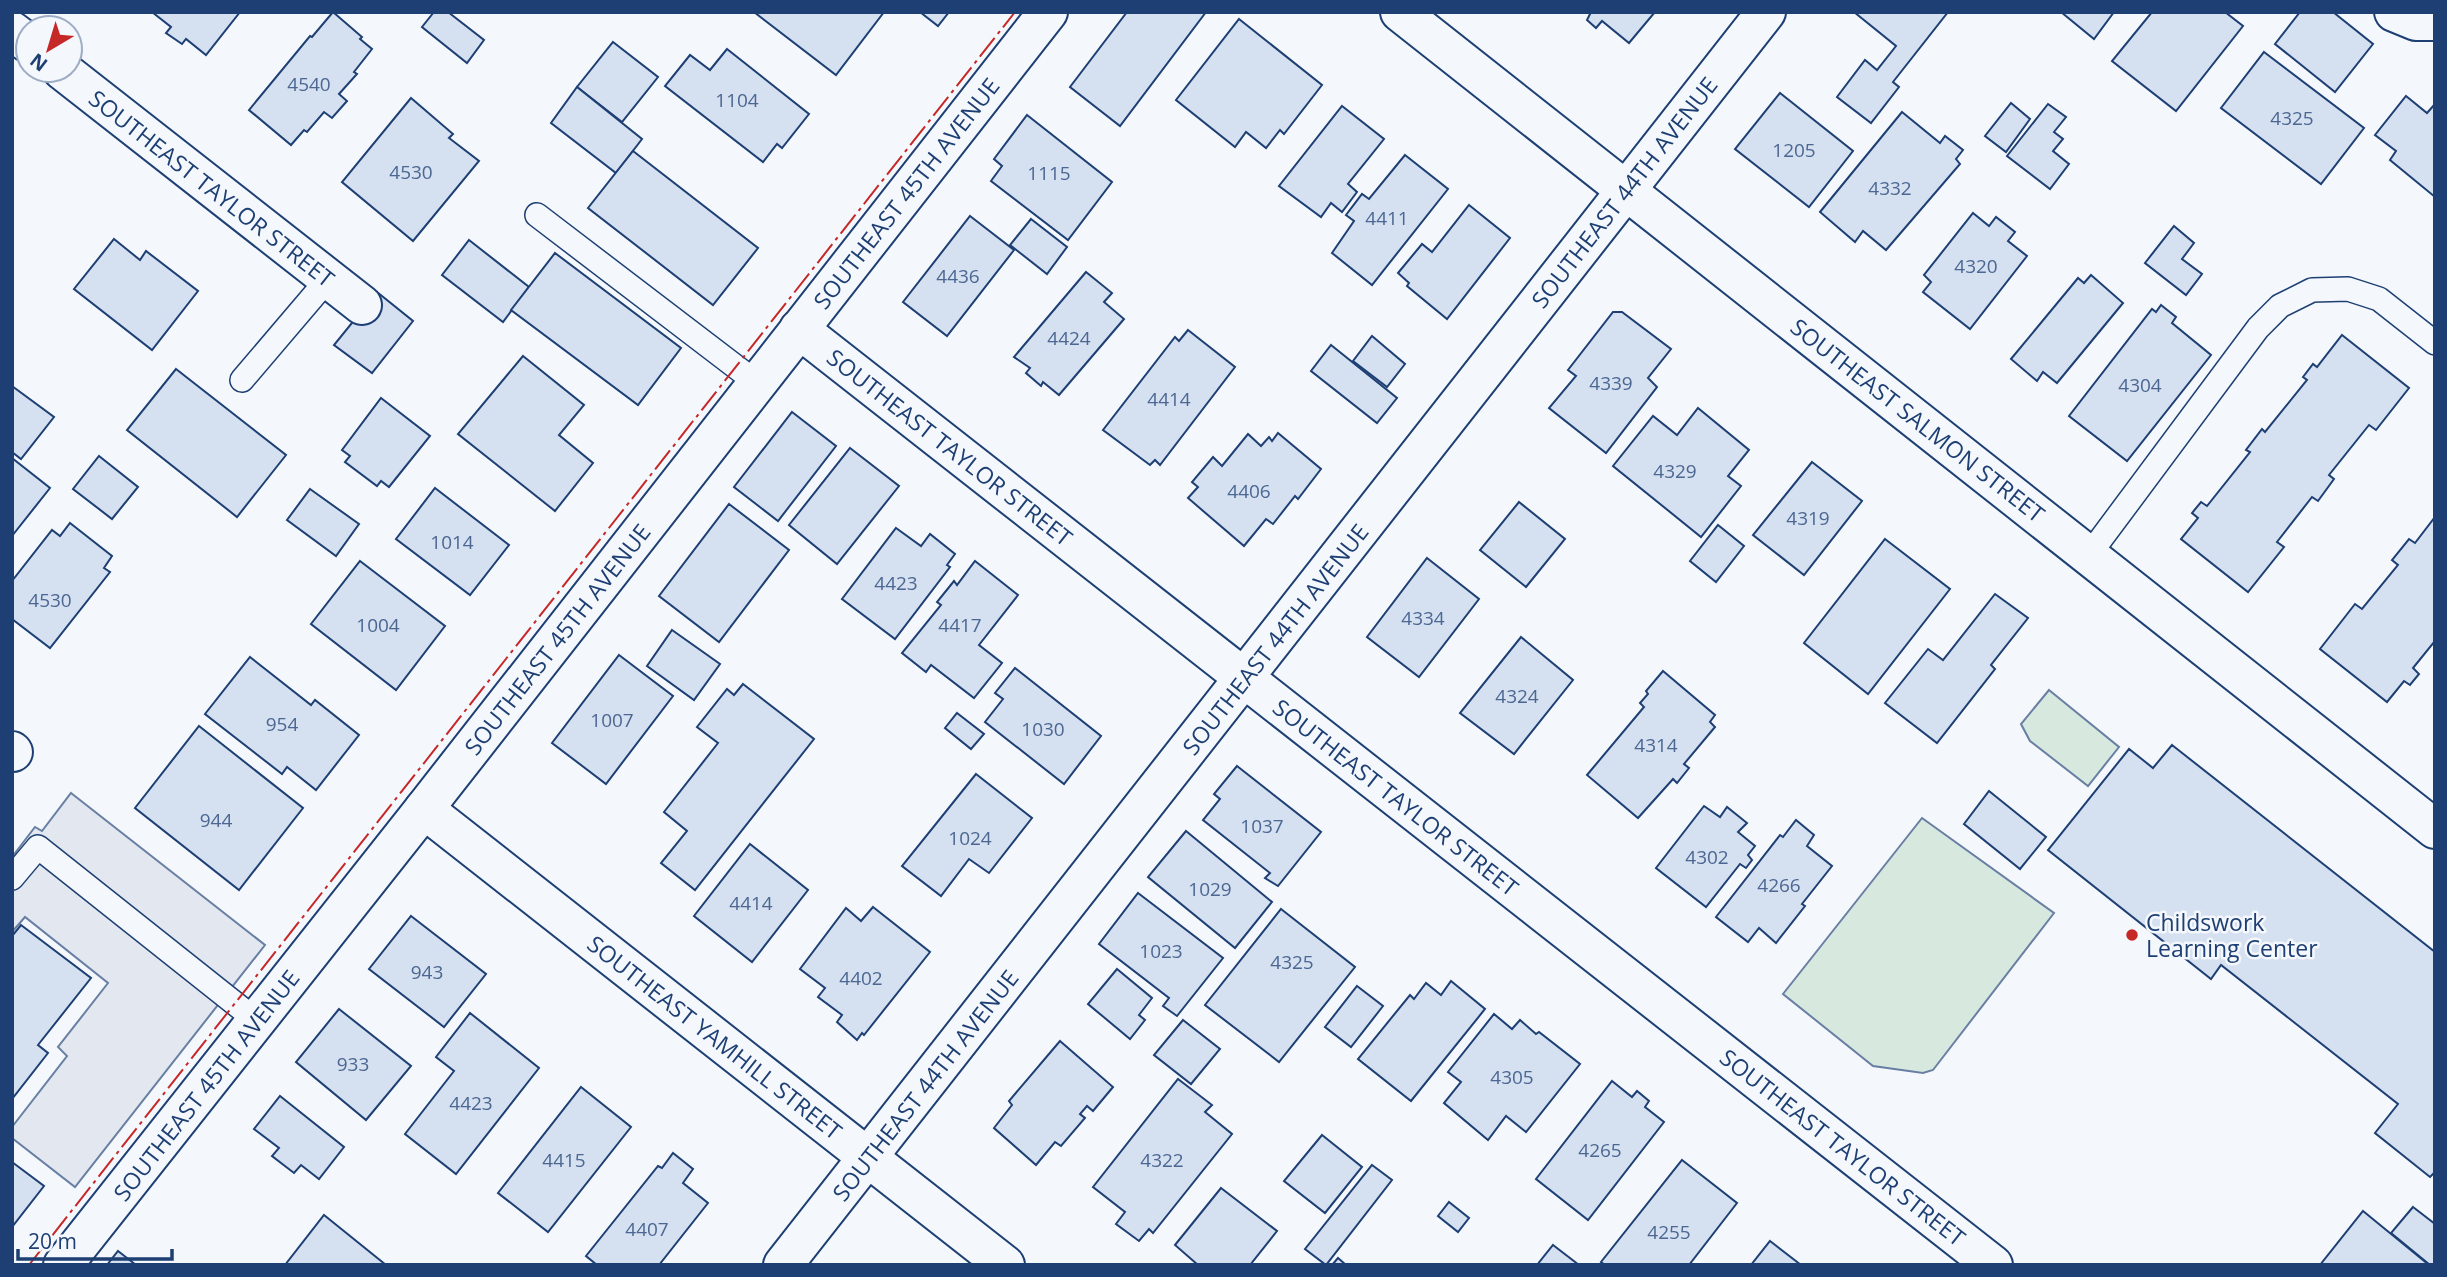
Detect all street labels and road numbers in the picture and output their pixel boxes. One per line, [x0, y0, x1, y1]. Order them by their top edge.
street label: SOUTHEAST 44TH AVENUE [1524, 70, 1724, 314]
street label: SOUTHEAST 45TH AVENUE [806, 71, 1006, 315]
street label: SOUTHEAST TAYLOR STREET [83, 82, 342, 294]
street label: SOUTHEAST SALMON STREET [1784, 311, 2052, 530]
street label: SOUTHEAST TAYLOR STREET [821, 341, 1080, 553]
street label: SOUTHEAST 45TH AVENUE [457, 517, 657, 761]
street label: SOUTHEAST 44TH AVENUE [1175, 517, 1375, 761]
street label: SOUTHEAST TAYLOR STREET [1267, 691, 1526, 903]
street label: SOUTHEAST YAMHILL STREET [581, 928, 849, 1147]
street label: SOUTHEAST 45TH AVENUE [106, 963, 306, 1207]
street label: SOUTHEAST 44TH AVENUE [825, 963, 1025, 1207]
street label: SOUTHEAST TAYLOR STREET [1714, 1041, 1973, 1253]

